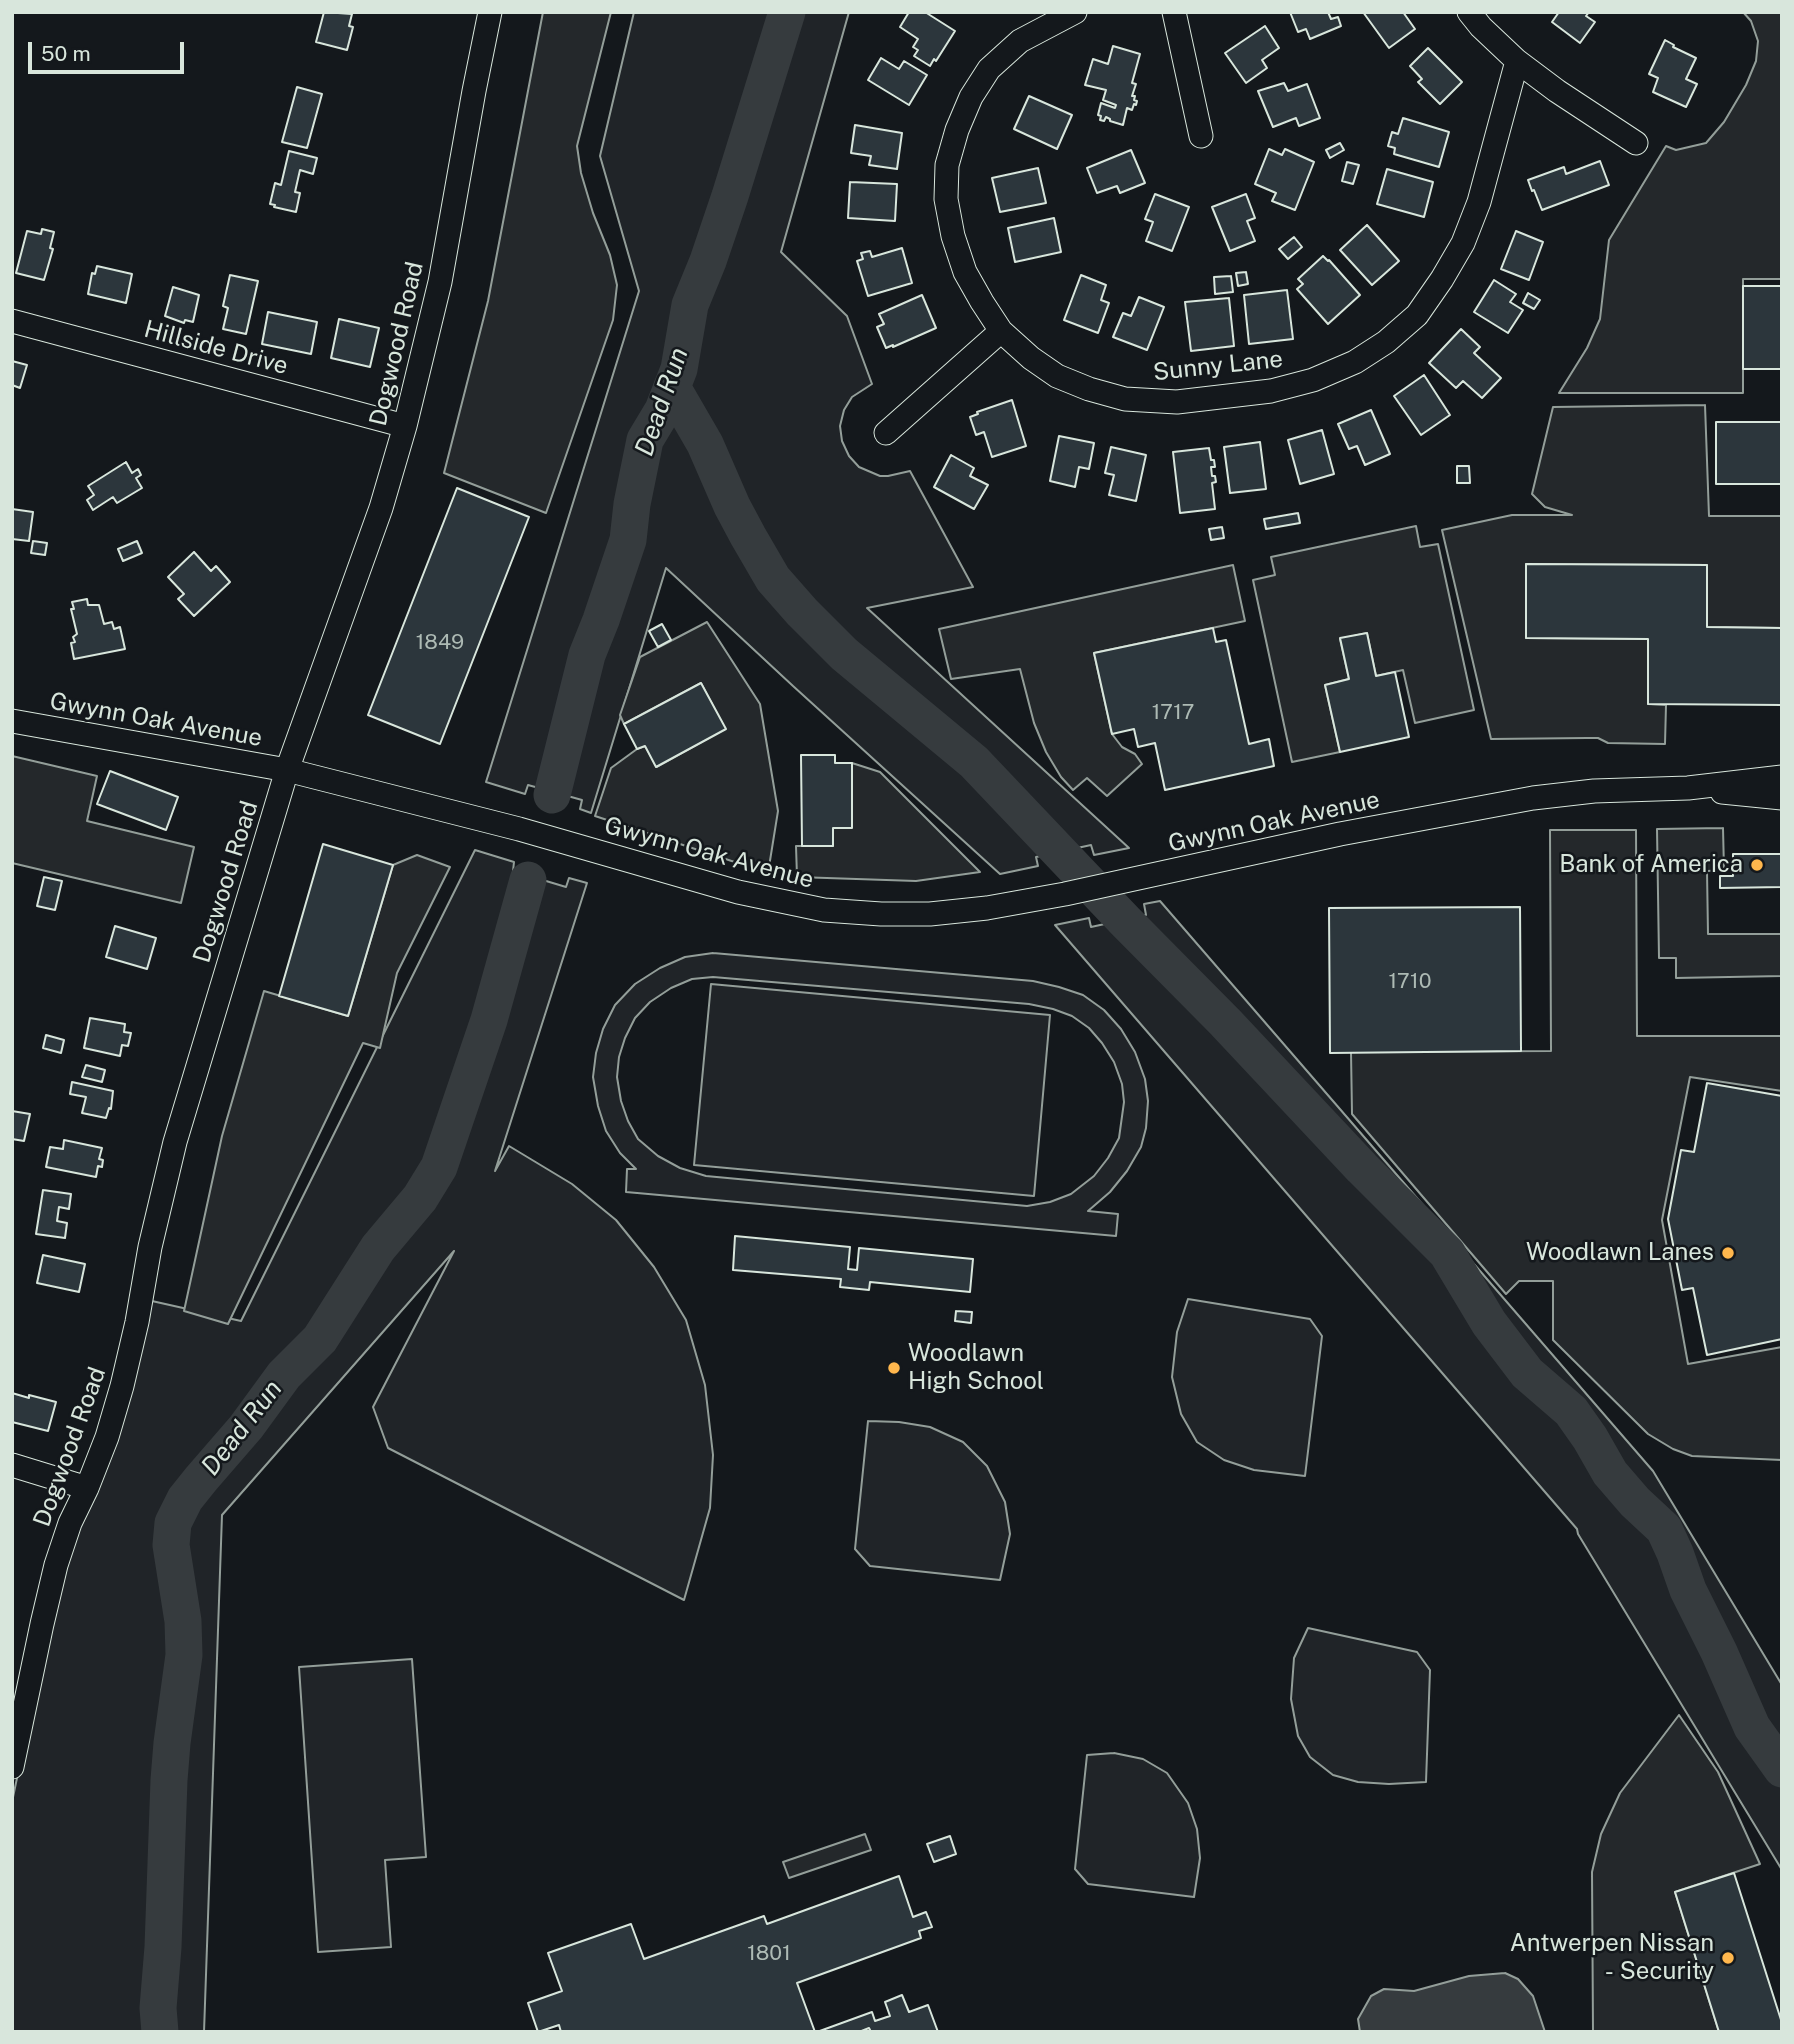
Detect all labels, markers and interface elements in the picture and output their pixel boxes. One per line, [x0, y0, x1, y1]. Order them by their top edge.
scale bar [32, 28, 187, 72]
text: 50 m [41, 41, 91, 66]
street label: Dogwood Road [364, 259, 430, 429]
street label: Hillside Drive [141, 315, 291, 381]
water label: Dead Run [629, 344, 695, 460]
street label: Sunny Lane [1152, 345, 1284, 387]
house number: 1849 [416, 630, 464, 656]
street label: Gwynn Oak Avenue [47, 687, 265, 753]
house number: 1717 [1152, 700, 1194, 726]
street label: Gwynn Oak Avenue [1166, 786, 1382, 858]
street label: Dogwood Road [188, 798, 264, 966]
street label: Gwynn Oak Avenue [601, 811, 817, 895]
place label: Bank of America [1559, 851, 1743, 879]
marker: Bank of America [1749, 857, 1765, 873]
house number: 1710 [1389, 969, 1431, 995]
place label: Woodlawn Lanes [1526, 1239, 1714, 1267]
marker: Woodlawn Lanes [1720, 1245, 1736, 1261]
place label: Woodlawn High School [908, 1340, 1044, 1396]
marker: Woodlawn High School [886, 1360, 902, 1376]
street label: Dogwood Road [28, 1363, 112, 1531]
water label: Dead Run [195, 1374, 289, 1482]
place label: Antwerpen Nissan - Security [1510, 1930, 1714, 1986]
house number: 1801 [747, 1941, 791, 1967]
marker: Antwerpen Nissan - Security [1720, 1950, 1736, 1966]

